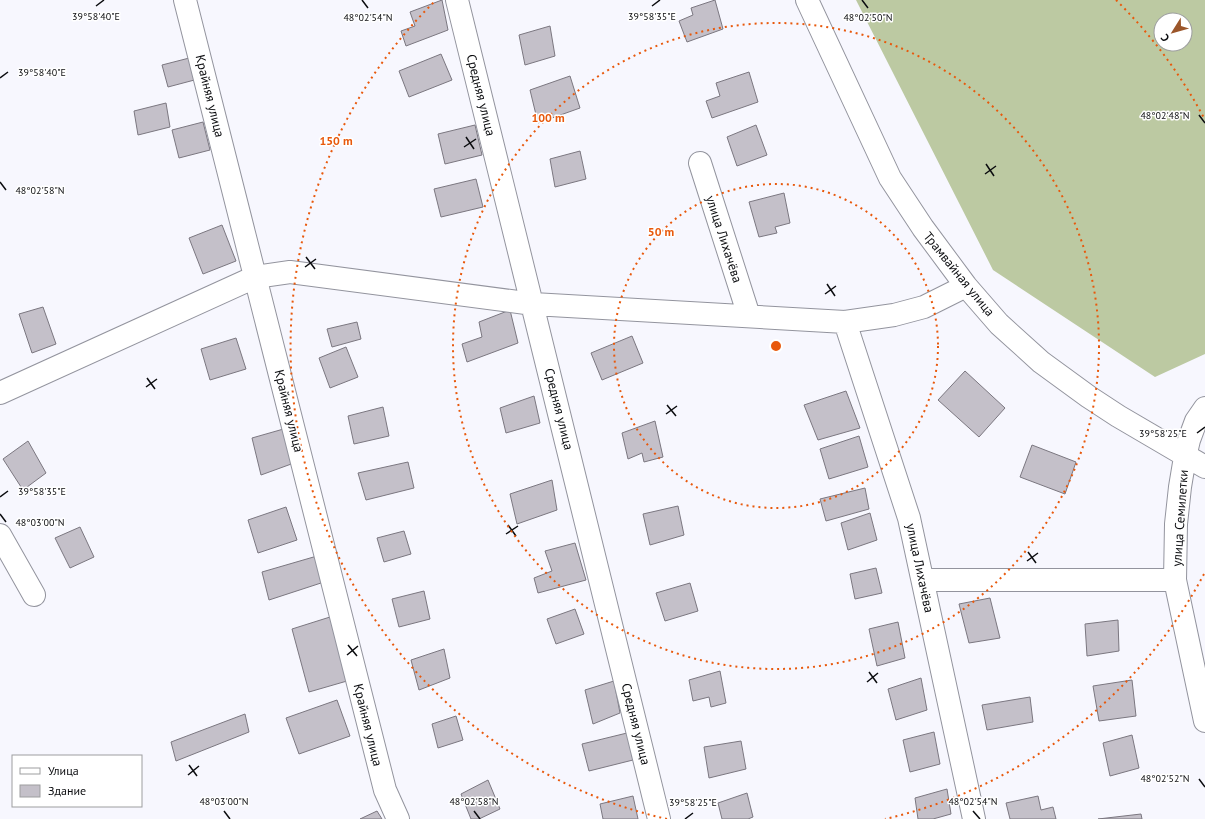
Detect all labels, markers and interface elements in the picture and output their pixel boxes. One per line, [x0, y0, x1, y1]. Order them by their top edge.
text: 39°58'40"E [72, 10, 120, 23]
text: 39°58'35"E [628, 10, 676, 23]
text: 48°02'54"N [343, 11, 393, 24]
text: 48°02'50"N [843, 11, 893, 24]
north arrow [1153, 12, 1193, 52]
text: С [1158, 31, 1172, 45]
street label: Средняя улица [463, 52, 499, 138]
street label: Крайняя улица [192, 53, 228, 139]
text: 39°58'40"E [18, 66, 66, 79]
text: 48°02'48"N [1140, 109, 1190, 122]
text: 100 m [531, 110, 565, 125]
text: 150 m [319, 133, 353, 148]
text: 48°02'58"N [15, 184, 65, 197]
street label: улица Лихачёва [702, 193, 746, 285]
text: 50 m [648, 224, 674, 239]
street label: Трамвайная улица [920, 228, 998, 320]
centre of rings [769, 339, 783, 353]
street label: Средняя улица [541, 366, 577, 452]
street label: Крайняя улица [271, 368, 307, 454]
text: 39°58'25"E [1139, 427, 1187, 440]
street label: улица Семилетки [1168, 469, 1192, 567]
text: 39°58'35"E [18, 485, 66, 498]
text: 48°03'00"N [15, 516, 65, 529]
street label: улица Лихачёва [902, 522, 938, 614]
street label: Средняя улица [618, 681, 654, 767]
street label: Крайняя улица [350, 682, 386, 768]
legend [12, 755, 142, 807]
text: Улица [48, 763, 79, 778]
text: 48°02'52"N [1140, 772, 1190, 785]
text: Здание [48, 783, 86, 798]
text: 48°03'00"N [199, 795, 249, 808]
text: 48°02'58"N [449, 795, 499, 808]
text: 48°02'54"N [948, 795, 998, 808]
text: 39°58'25"E [669, 796, 717, 809]

